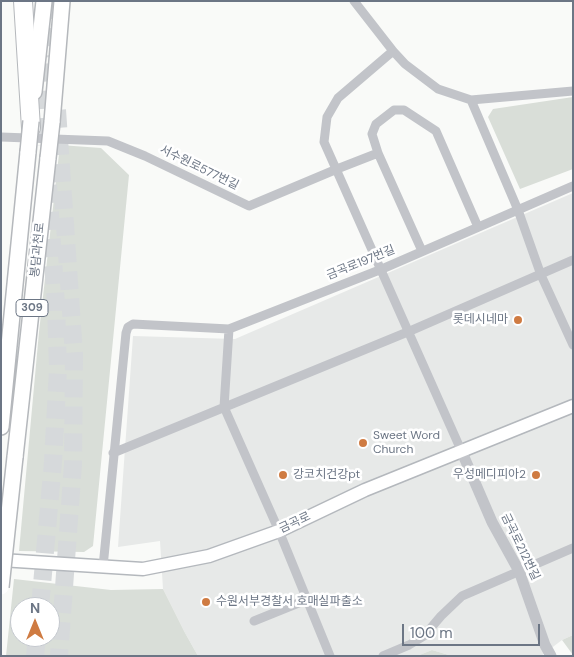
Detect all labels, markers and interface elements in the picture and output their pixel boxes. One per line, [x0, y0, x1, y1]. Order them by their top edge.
street label: 서수원로577번길 [157, 143, 241, 193]
street label: 봉담과천로 [28, 222, 48, 278]
street label: 금곡로197번길 [325, 243, 397, 283]
road number: 309 [16, 300, 48, 316]
place label: 롯데시네마 [453, 313, 508, 327]
marker: 롯데시네마 [512, 314, 524, 326]
place label: Sweet Word Church [373, 429, 440, 457]
marker: Sweet Word Church [357, 437, 369, 449]
place label: 강코치건강pt [293, 468, 360, 482]
place label: 우성메디피아2 [453, 468, 526, 482]
marker: 강코치건강pt [277, 469, 289, 481]
marker: 우성메디피아2 [530, 469, 542, 481]
street label: 금곡로 [277, 509, 313, 537]
street label: 금곡로212번길 [498, 511, 542, 583]
place label: 수원서부경찰서 호매실파출소 [216, 595, 363, 609]
marker: 수원서부경찰서 호매실파출소 [200, 596, 212, 608]
north arrow [10, 597, 60, 647]
text: N [30, 599, 40, 617]
scale bar [404, 614, 542, 646]
text: 100 m [410, 623, 453, 643]

